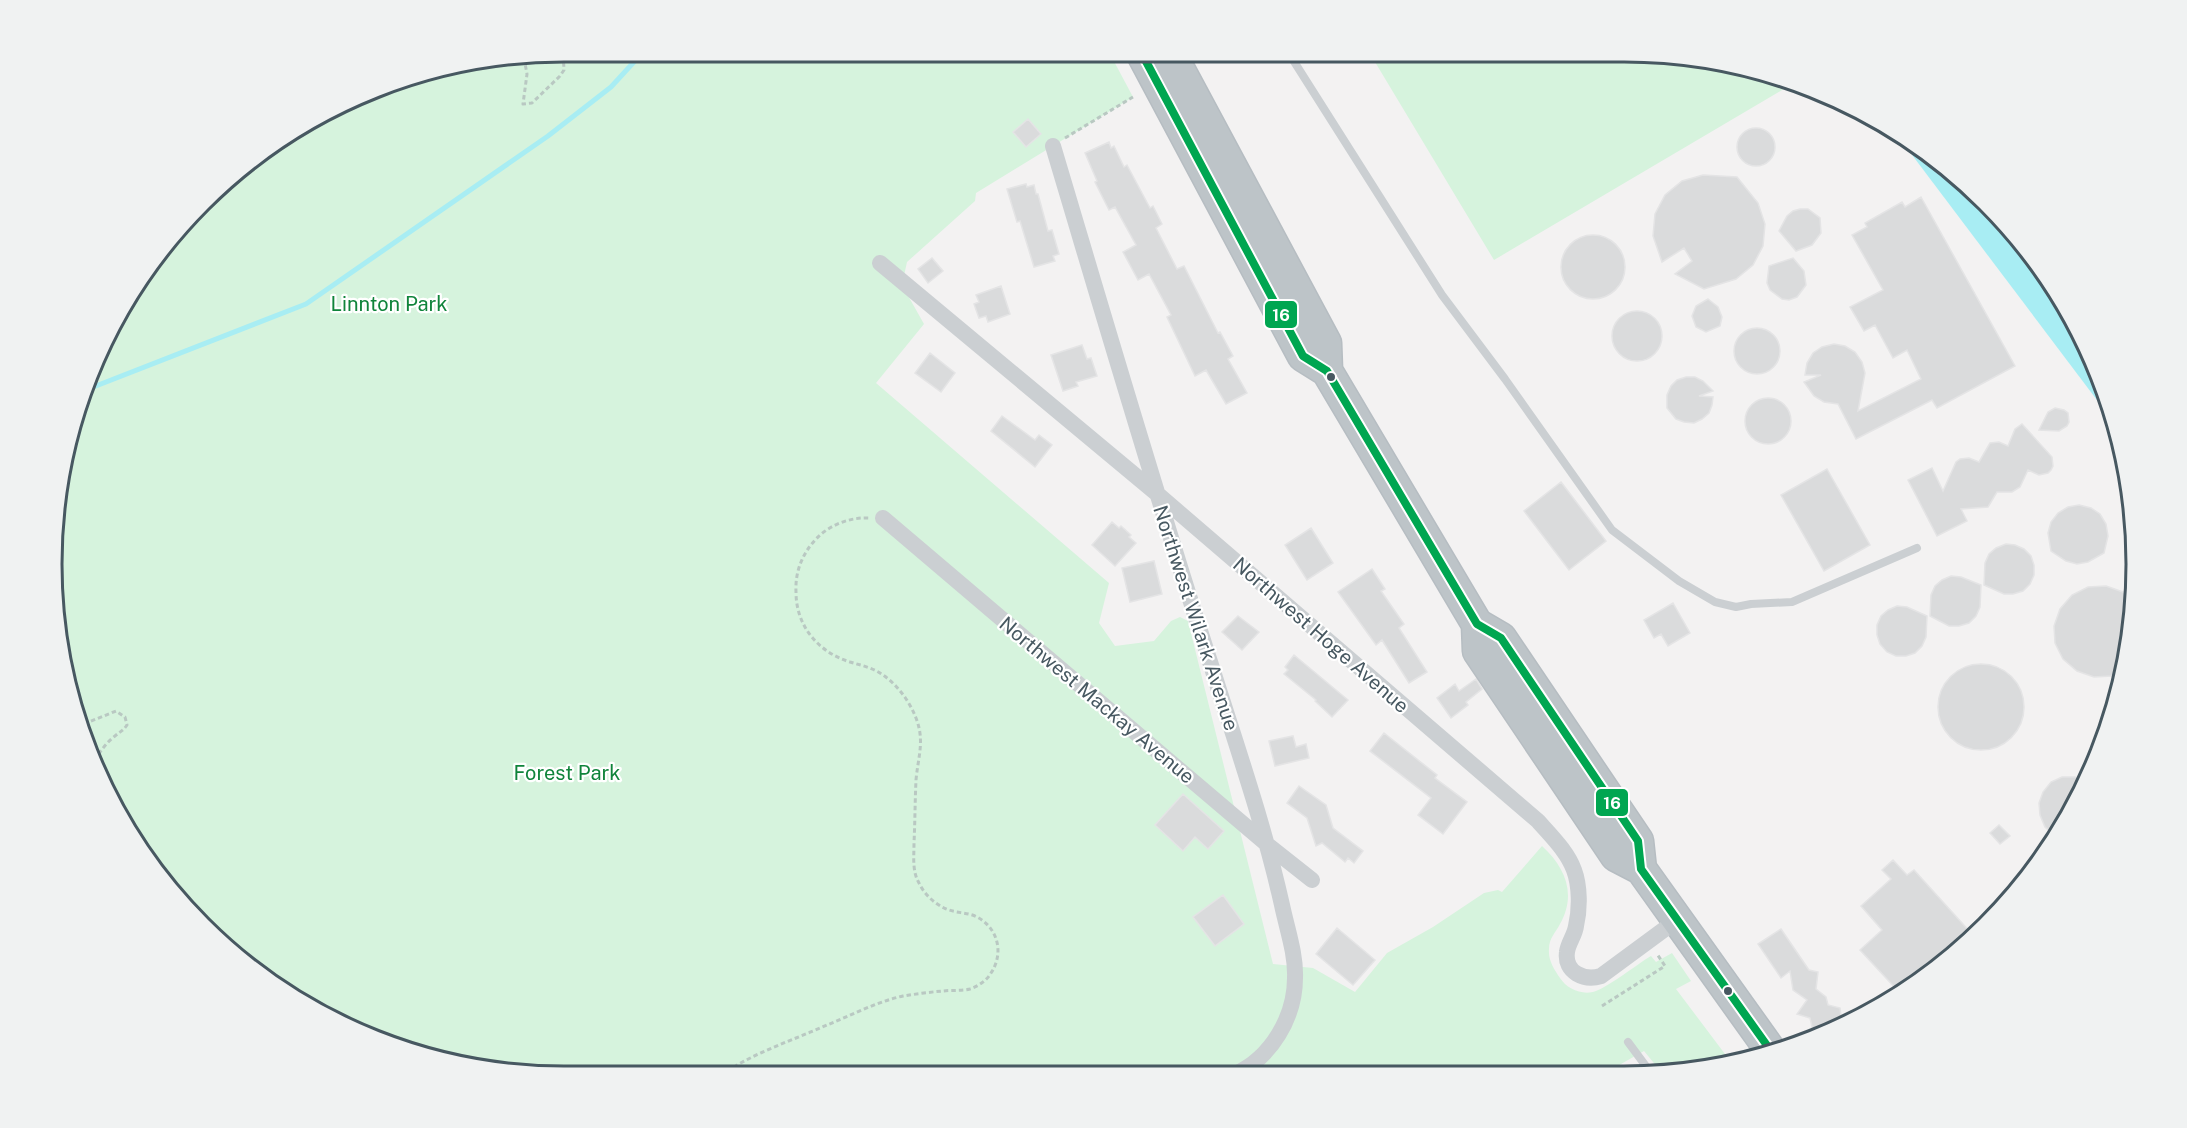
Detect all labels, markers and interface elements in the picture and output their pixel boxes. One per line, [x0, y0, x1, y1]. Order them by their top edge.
park label: Linnton Park [330, 292, 448, 316]
line badge: 16 [1264, 300, 1298, 329]
text: 16 [1272, 306, 1290, 325]
unlabelled marker [1325, 371, 1337, 383]
street label: Northwest Wilark Avenue [1148, 502, 1244, 734]
street label: Northwest Hoge Avenue [1228, 552, 1414, 718]
street label: Northwest Mackay Avenue [995, 611, 1199, 789]
park label: Forest Park [514, 761, 621, 785]
line badge: 16 [1595, 788, 1629, 817]
text: 16 [1603, 794, 1621, 813]
unlabelled marker [1722, 985, 1734, 997]

